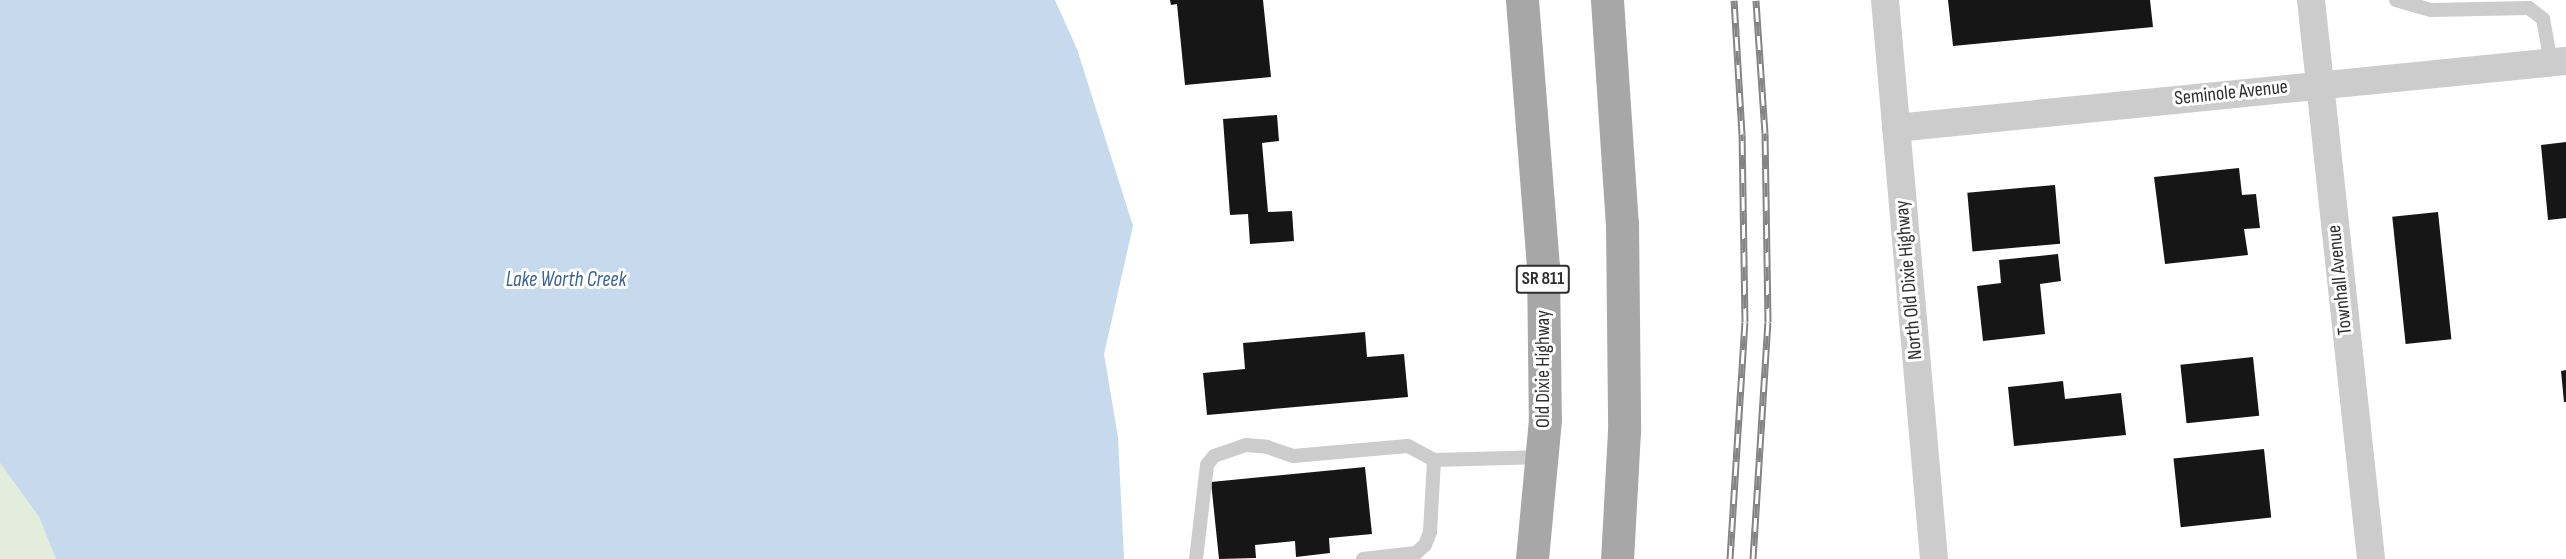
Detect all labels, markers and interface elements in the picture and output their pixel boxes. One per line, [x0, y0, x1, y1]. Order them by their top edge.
street label: Seminole Avenue [2173, 75, 2289, 111]
street label: North Old Dixie Highway [1890, 199, 1928, 361]
street label: Townhall Avenue [2322, 224, 2358, 336]
road number: SR 811 [1514, 264, 1572, 294]
water label: Lake Worth Creek [506, 267, 626, 293]
street label: Old Dixie Highway [1531, 310, 1555, 428]

